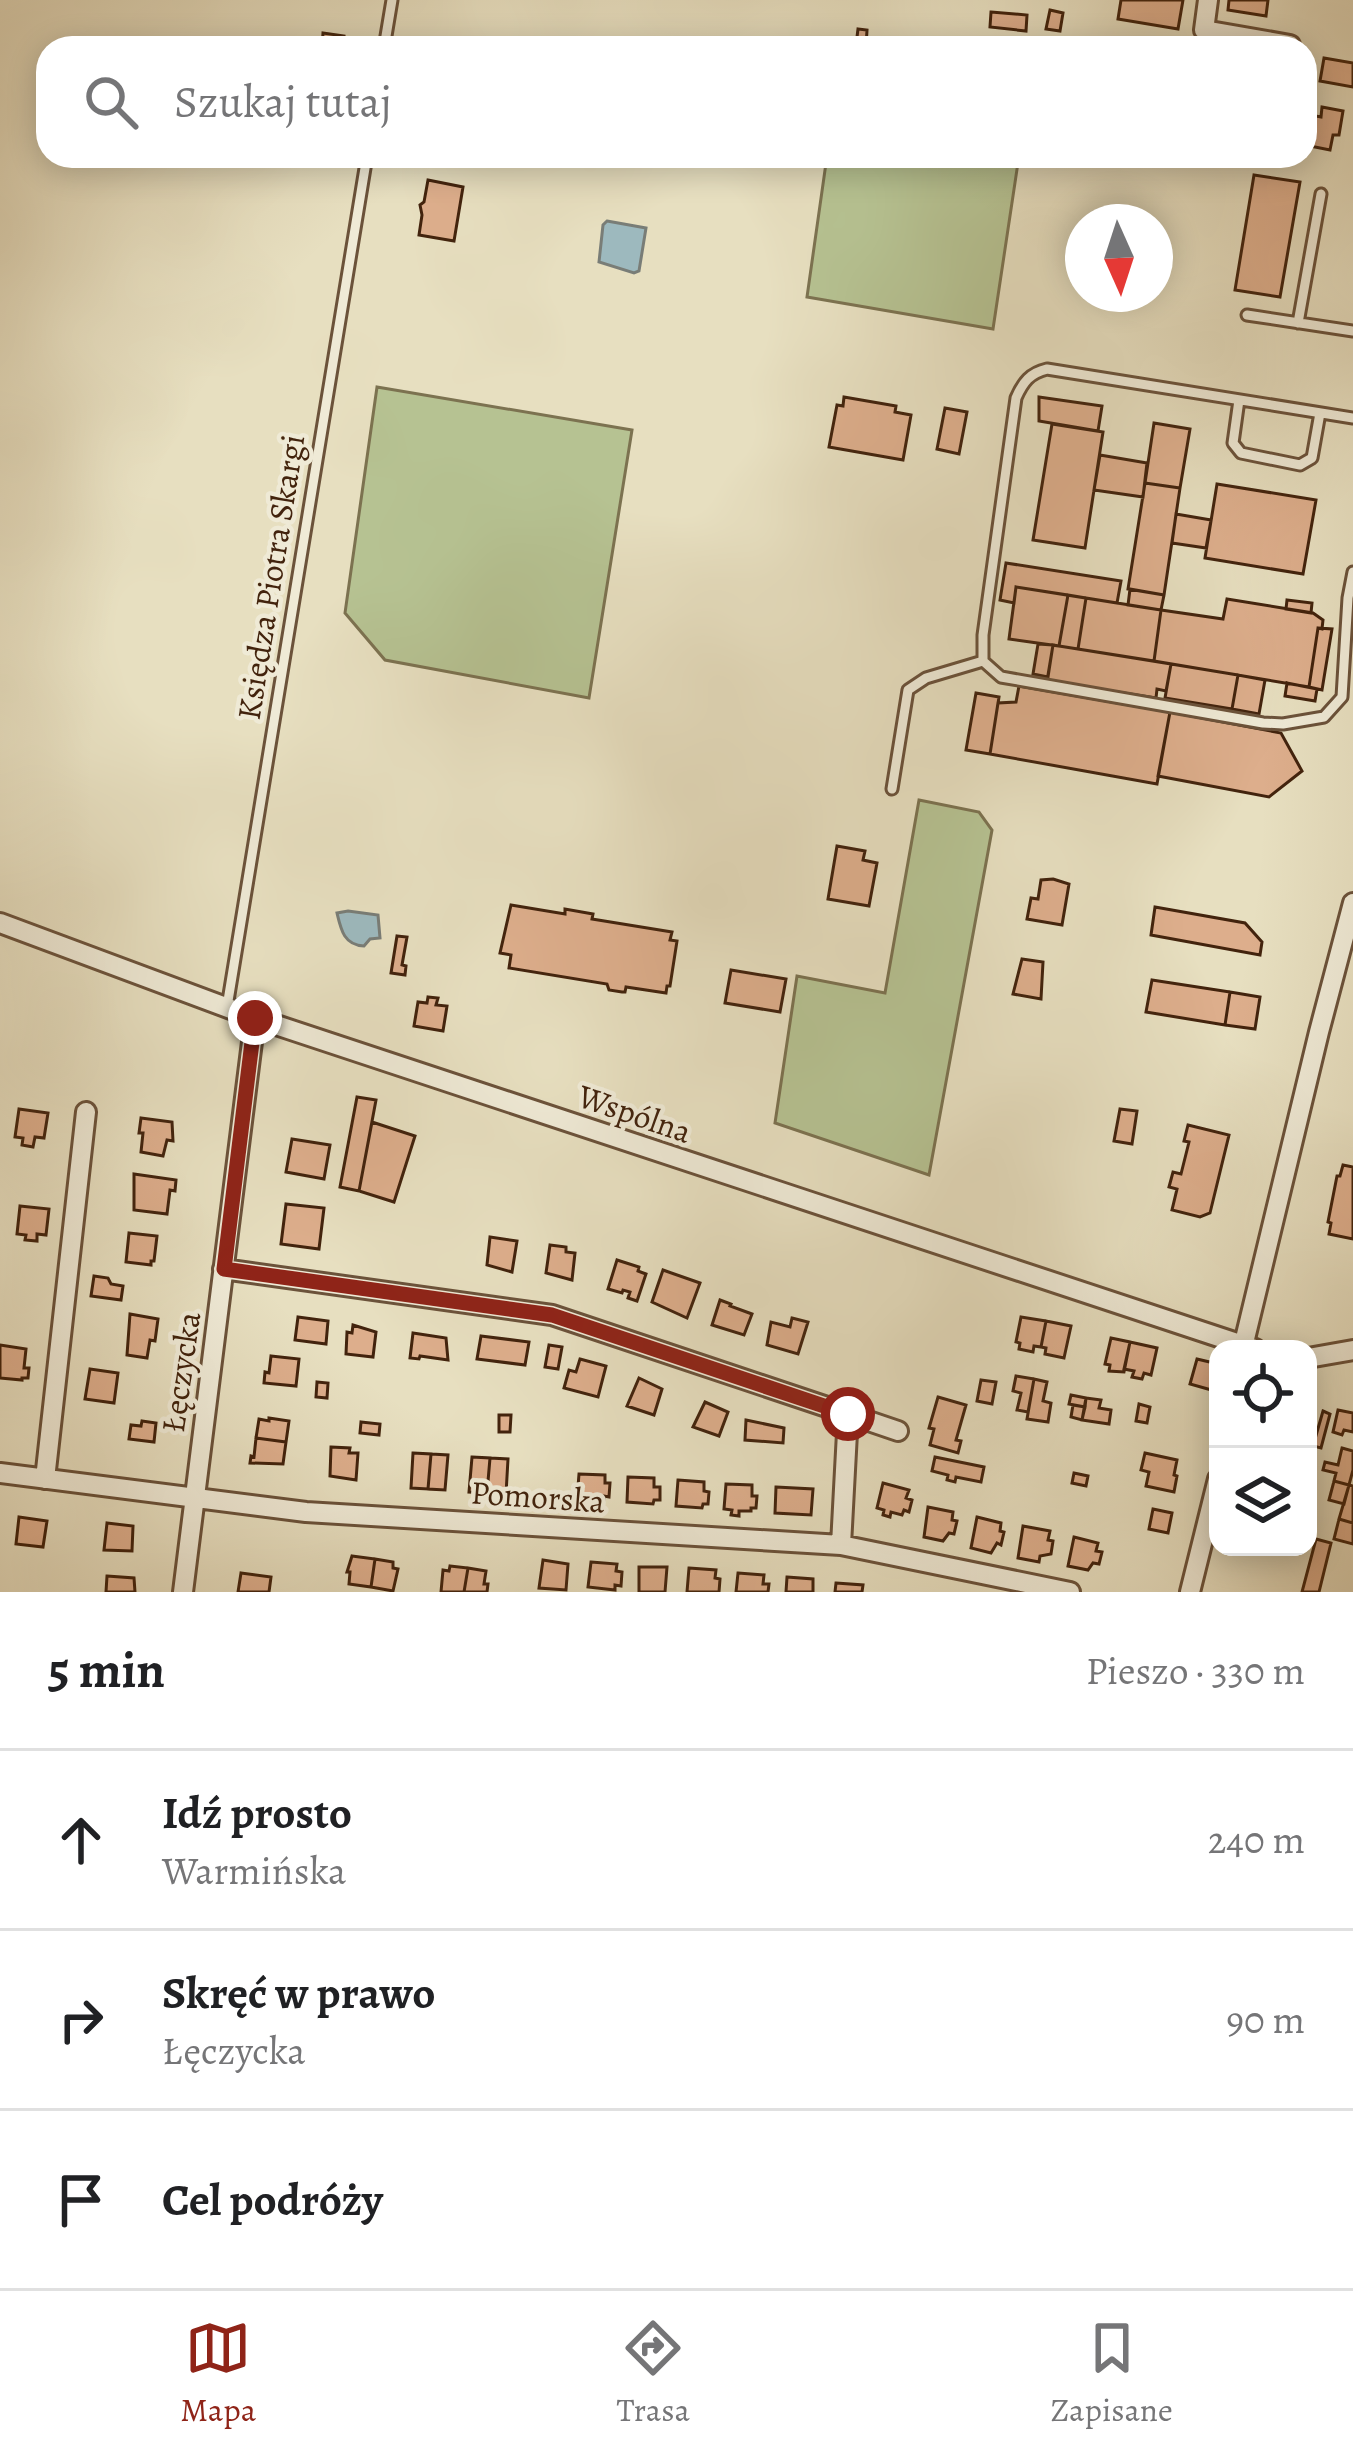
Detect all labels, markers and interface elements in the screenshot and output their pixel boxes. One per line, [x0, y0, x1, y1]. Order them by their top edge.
search box [36, 36, 1317, 168]
icon: search [78, 69, 144, 135]
text: Szukaj tutaj [174, 71, 392, 133]
north arrow [1065, 204, 1173, 312]
street label: Księdza Piotra Skargi [226, 431, 315, 723]
route end [228, 991, 282, 1045]
street label: Wspólna [571, 1073, 698, 1154]
street label: Łęczycka [150, 1308, 211, 1435]
map controls [1209, 1340, 1317, 1556]
button: locate [1209, 1340, 1317, 1448]
route start [821, 1387, 875, 1441]
button: layers [1209, 1448, 1317, 1556]
street label: Pomorska [470, 1469, 607, 1524]
text: 5 min [48, 1635, 165, 1705]
text: Pieszo · 330 m [1086, 1644, 1305, 1697]
text: Idź prosto [162, 1782, 352, 1844]
icon: ahead [48, 1807, 114, 1873]
text: 240 m [1208, 1813, 1305, 1866]
text: Warmińska [162, 1844, 346, 1897]
text: Skręć w prawo [162, 1962, 435, 2024]
icon: right [48, 1987, 114, 2053]
text: 90 m [1226, 1993, 1305, 2046]
text: Łęczycka [162, 2024, 306, 2077]
icon: arrive [48, 2167, 114, 2233]
text: Cel podróży [162, 2169, 383, 2231]
tab: Mapa [180, 2315, 256, 2432]
tab: Trasa [617, 2315, 690, 2432]
tab: Zapisane [1050, 2315, 1173, 2432]

